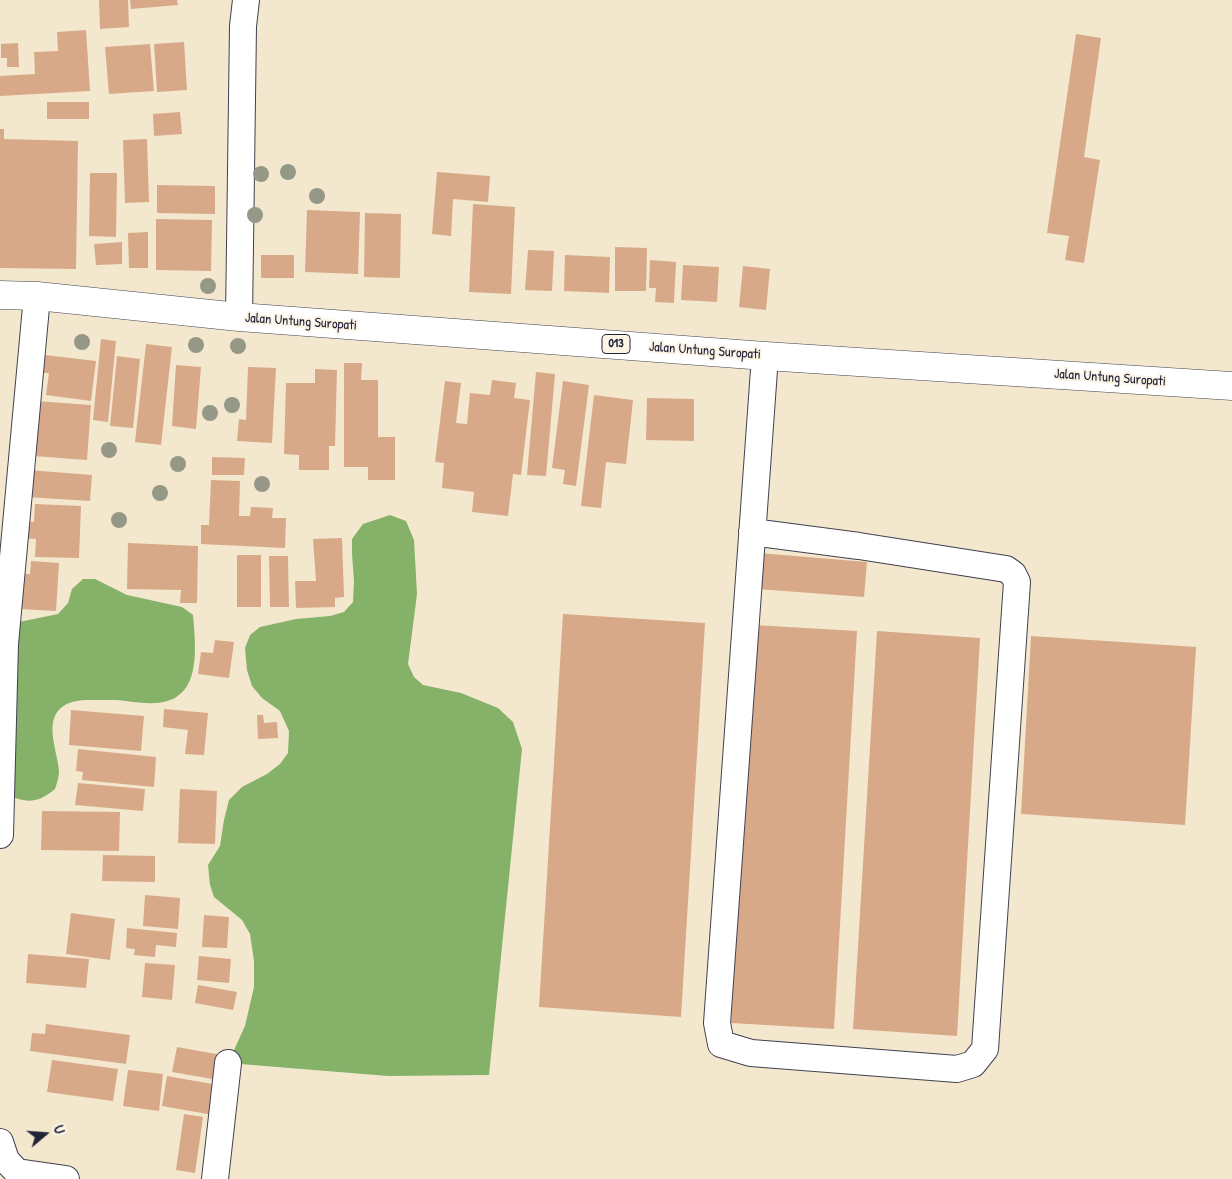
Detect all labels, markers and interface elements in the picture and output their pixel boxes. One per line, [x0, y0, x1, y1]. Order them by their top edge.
street label: Jalan Untung Suropati [244, 310, 358, 334]
road number: 013 [602, 334, 630, 354]
street label: Jalan Untung Suropati [648, 339, 762, 363]
street label: Jalan Untung Suropati [1053, 366, 1167, 390]
north arrow [20, 1109, 70, 1159]
text: U [50, 1123, 70, 1136]

